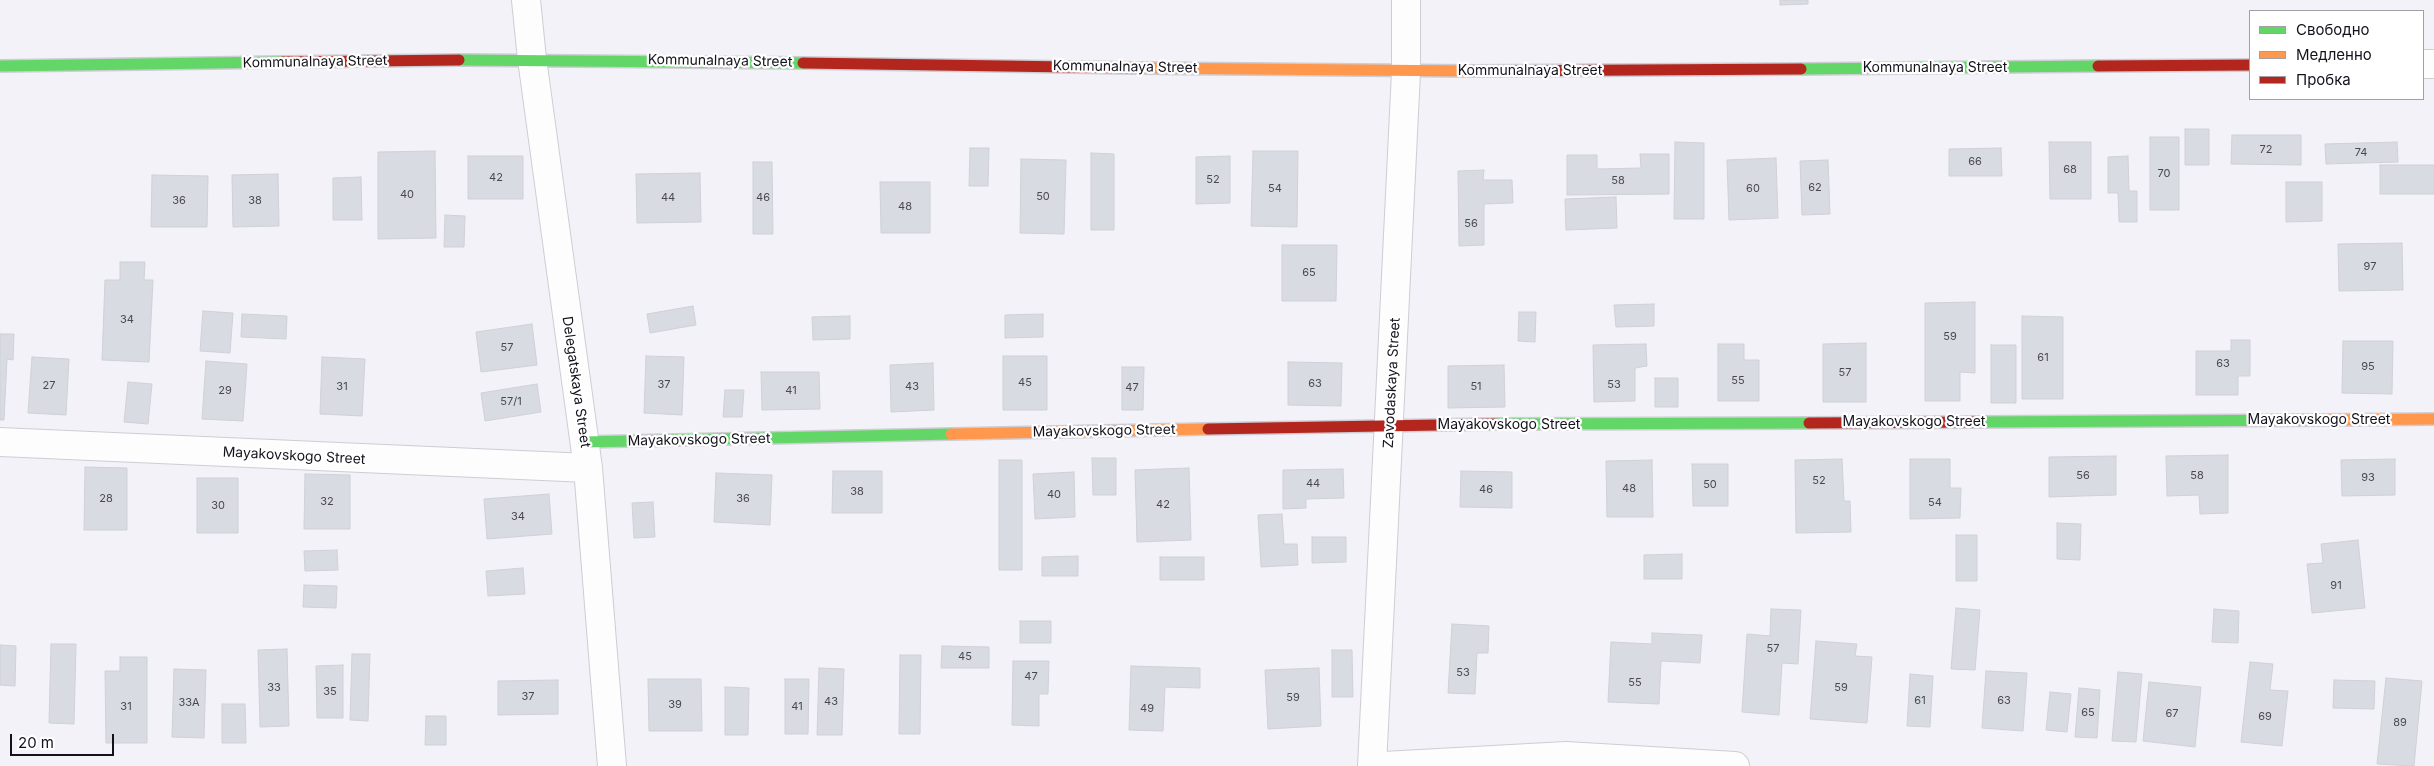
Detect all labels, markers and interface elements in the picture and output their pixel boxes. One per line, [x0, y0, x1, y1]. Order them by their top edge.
legend [2249, 10, 2424, 100]
text: Свободно [2296, 20, 2370, 39]
text: Медленно [2296, 45, 2372, 64]
street label: Kommunalnaya Street [648, 51, 792, 71]
street label: Kommunalnaya Street [243, 52, 387, 72]
street label: Kommunalnaya Street [1053, 57, 1197, 77]
street label: Kommunalnaya Street [1863, 60, 2007, 76]
street label: Kommunalnaya Street [1458, 63, 1602, 79]
text: Пробка [2296, 70, 2351, 89]
house number: 72 [2260, 143, 2272, 157]
house number: 74 [2355, 146, 2367, 160]
house number: 66 [1968, 155, 1982, 169]
house number: 68 [2063, 163, 2077, 177]
house number: 70 [2158, 167, 2170, 181]
house number: 42 [489, 171, 503, 185]
house number: 52 [1206, 173, 1220, 187]
house number: 58 [1611, 174, 1625, 188]
house number: 62 [1808, 181, 1822, 195]
house number: 54 [1268, 182, 1282, 196]
house number: 60 [1746, 182, 1760, 196]
house number: 40 [400, 188, 414, 202]
house number: 50 [1036, 190, 1050, 204]
house number: 44 [661, 191, 675, 205]
house number: 46 [756, 191, 770, 205]
house number: 36 [172, 194, 186, 208]
house number: 38 [248, 194, 262, 208]
house number: 48 [898, 200, 912, 214]
house number: 56 [1464, 217, 1478, 231]
house number: 97 [2364, 260, 2376, 274]
house number: 65 [1302, 266, 1316, 280]
house number: 34 [120, 313, 134, 327]
street label: Delegatskaya Street [558, 315, 594, 449]
street label: Zavodaskaya Street [1380, 317, 1404, 449]
house number: 59 [1943, 330, 1957, 344]
house number: 57 [501, 341, 513, 355]
house number: 61 [2037, 351, 2049, 365]
house number: 63 [2216, 357, 2230, 371]
house number: 95 [2361, 360, 2375, 374]
house number: 57 [1839, 366, 1851, 380]
house number: 55 [1731, 374, 1745, 388]
house number: 45 [1018, 376, 1032, 390]
house number: 63 [1308, 377, 1322, 391]
house number: 37 [657, 378, 671, 392]
house number: 53 [1607, 378, 1621, 392]
house number: 27 [43, 379, 55, 393]
house number: 31 [336, 380, 348, 394]
house number: 43 [905, 380, 919, 394]
house number: 51 [1470, 380, 1482, 394]
house number: 47 [1125, 381, 1139, 395]
house number: 29 [218, 384, 232, 398]
house number: 41 [785, 384, 797, 398]
house number: 57/1 [500, 395, 522, 409]
street label: Mayakovskogo Street [2248, 412, 2390, 428]
street label: Mayakovskogo Street [1843, 414, 1985, 430]
street label: Mayakovskogo Street [1438, 417, 1580, 433]
street label: Mayakovskogo Street [1032, 421, 1176, 441]
street label: Mayakovskogo Street [627, 430, 771, 450]
street label: Mayakovskogo Street [222, 444, 366, 468]
house number: 56 [2076, 469, 2090, 483]
house number: 58 [2190, 469, 2204, 483]
house number: 93 [2361, 471, 2375, 485]
house number: 52 [1812, 474, 1826, 488]
house number: 44 [1306, 477, 1320, 491]
house number: 50 [1703, 478, 1717, 492]
house number: 48 [1622, 482, 1636, 496]
house number: 46 [1479, 483, 1493, 497]
house number: 38 [850, 485, 864, 499]
house number: 40 [1047, 488, 1061, 502]
house number: 28 [99, 492, 113, 506]
house number: 36 [736, 492, 750, 506]
house number: 32 [320, 495, 334, 509]
house number: 54 [1928, 496, 1942, 510]
house number: 42 [1156, 498, 1170, 512]
house number: 30 [211, 499, 225, 513]
house number: 34 [511, 510, 525, 524]
house number: 91 [2330, 579, 2342, 593]
house number: 57 [1767, 642, 1779, 656]
house number: 45 [958, 650, 972, 664]
house number: 53 [1456, 666, 1470, 680]
house number: 47 [1024, 670, 1038, 684]
house number: 55 [1628, 676, 1642, 690]
house number: 33 [267, 681, 281, 695]
house number: 59 [1834, 681, 1848, 695]
house number: 35 [323, 685, 337, 699]
house number: 37 [521, 690, 535, 704]
house number: 59 [1286, 691, 1300, 705]
house number: 61 [1914, 694, 1926, 708]
house number: 63 [1997, 694, 2011, 708]
house number: 43 [824, 695, 838, 709]
house number: 33А [178, 696, 200, 710]
house number: 39 [668, 698, 682, 712]
house number: 31 [120, 700, 132, 714]
house number: 41 [791, 700, 803, 714]
house number: 49 [1140, 702, 1154, 716]
house number: 65 [2081, 706, 2095, 720]
house number: 67 [2165, 707, 2179, 721]
house number: 69 [2258, 710, 2272, 724]
house number: 89 [2393, 716, 2407, 730]
scale bar [12, 724, 116, 756]
text: 20 m [18, 733, 54, 752]

